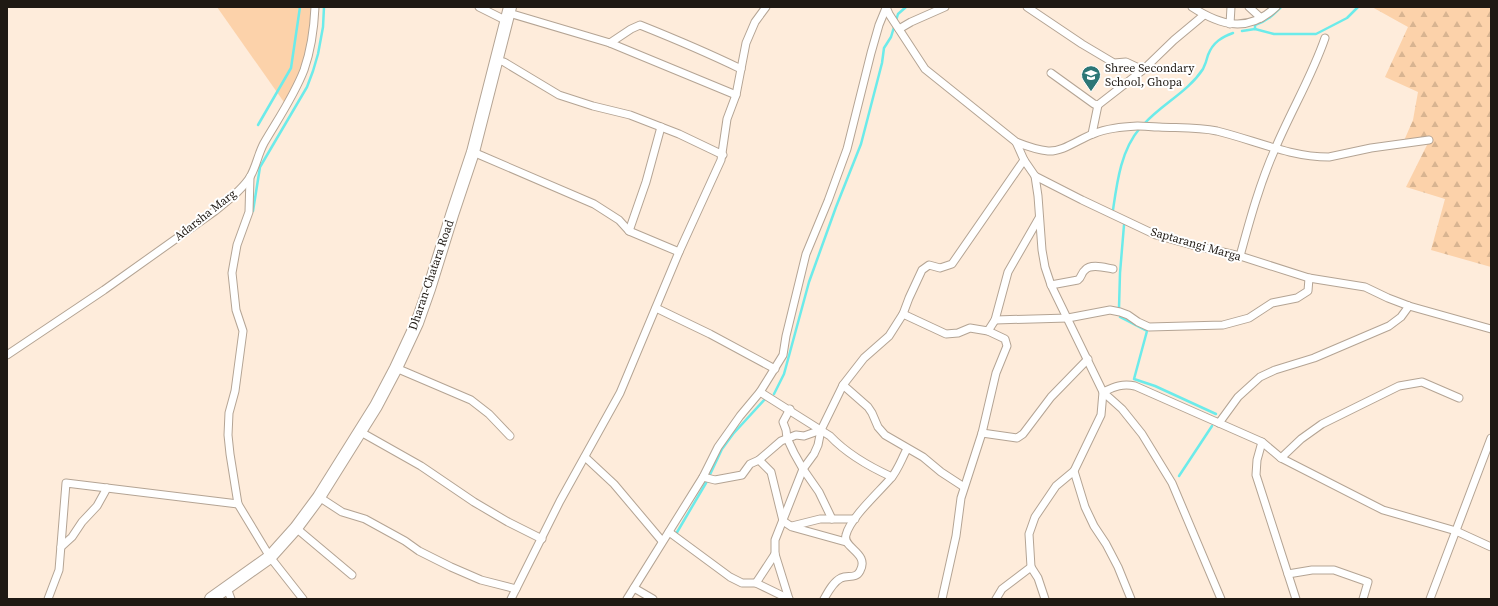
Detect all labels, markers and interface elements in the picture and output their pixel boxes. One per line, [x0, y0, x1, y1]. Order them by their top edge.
place label: Shree Secondary School, Ghopa [1105, 60, 1195, 90]
school or university icon: Shree Secondary School, Ghopa [1080, 64, 1102, 92]
street label: Adarsha Marg [171, 186, 239, 244]
street label: Dharan-Chatara Road [405, 218, 457, 332]
street label: Saptarangi Marga [1149, 223, 1244, 265]

